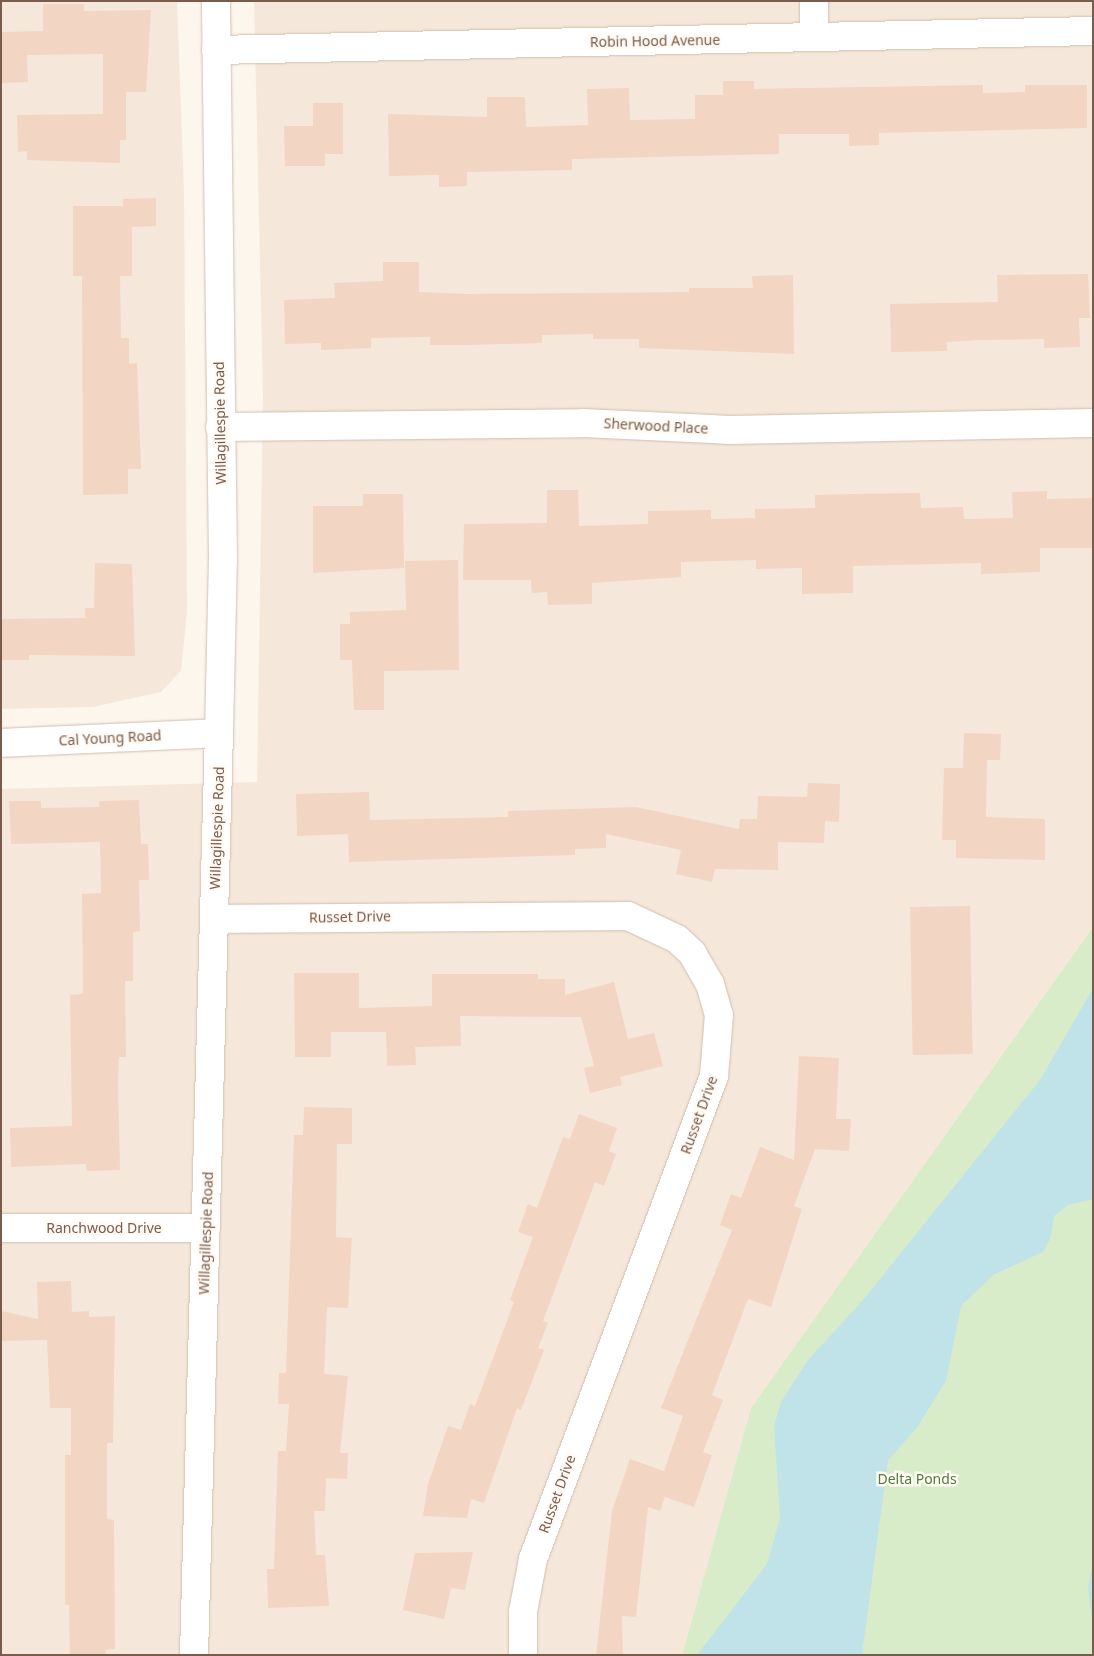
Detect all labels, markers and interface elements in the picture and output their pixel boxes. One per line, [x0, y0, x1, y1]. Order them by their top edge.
street label: Robin Hood Avenue [590, 31, 720, 51]
street label: Willagillespie Road [211, 361, 229, 485]
street label: Sherwood Place [603, 415, 709, 437]
street label: Cal Young Road [58, 727, 162, 749]
street label: Willagillespie Road [206, 766, 228, 890]
street label: Russet Drive [309, 908, 391, 926]
street label: Russet Drive [677, 1074, 721, 1156]
street label: Willagillespie Road [195, 1171, 217, 1295]
street label: Ranchwood Drive [46, 1220, 162, 1236]
street label: Russet Drive [535, 1453, 579, 1535]
park label: Delta Ponds [877, 1471, 957, 1487]

